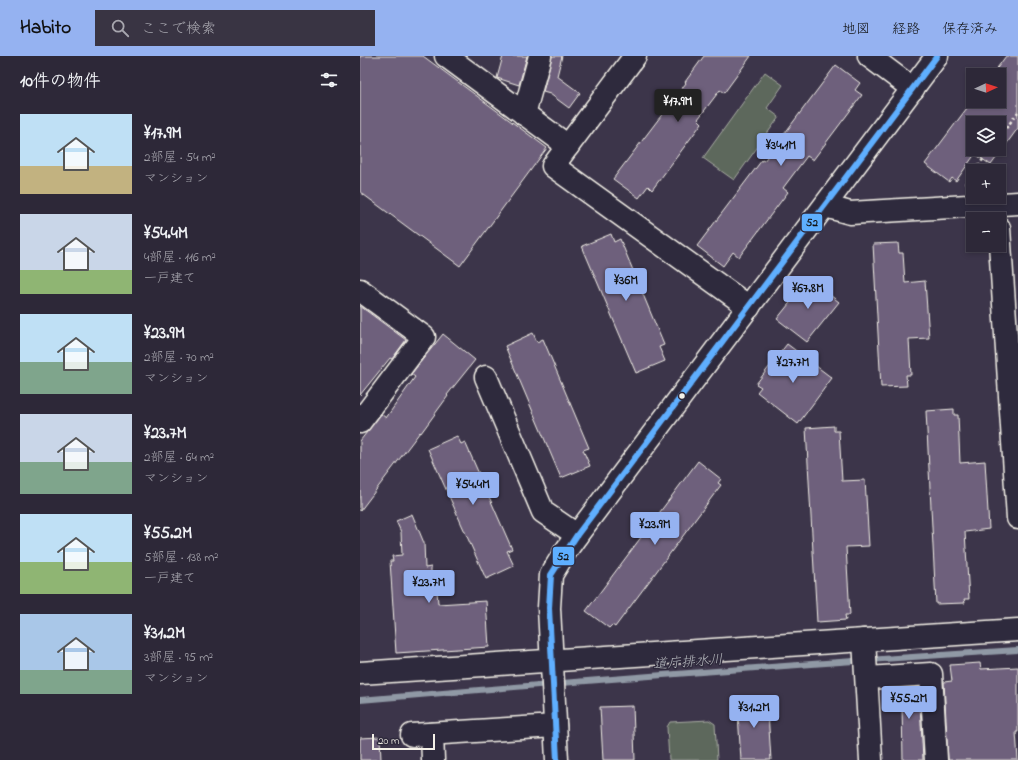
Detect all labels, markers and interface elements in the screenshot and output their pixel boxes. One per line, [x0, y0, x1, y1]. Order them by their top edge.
search box [95, 10, 375, 46]
text: Habito [20, 15, 71, 42]
icon: search [109, 17, 131, 39]
text: ここで検索 [141, 18, 216, 40]
text: 地図 [842, 19, 870, 40]
text: 経路 [892, 19, 920, 40]
text: 保存済み [942, 19, 998, 40]
north arrow [966, 68, 1006, 108]
map controls [966, 68, 1006, 252]
text: 10件の物件 [20, 69, 101, 94]
icon: filters [318, 69, 340, 91]
pin: ¥17.9M [645, 89, 711, 123]
text: ¥17.9M [663, 92, 693, 111]
button: layers [966, 116, 1006, 156]
text: ¥17.9M [144, 121, 182, 146]
icon: home [52, 130, 100, 178]
pin: ¥34.1M [748, 133, 814, 167]
text: ¥34.1M [766, 136, 796, 155]
text: 2部屋 · 54 m² [144, 148, 216, 167]
button: + [966, 164, 1006, 204]
text: マンション [144, 169, 208, 188]
button: − [966, 212, 1006, 252]
line badge: 52 [801, 213, 823, 232]
text: 52 [806, 215, 818, 231]
text: ¥54.4M [144, 221, 188, 246]
icon: home [52, 230, 100, 278]
text: 4部屋 · 116 m² [144, 248, 216, 267]
pin: ¥36M [602, 268, 650, 302]
text: 一戸建て [144, 269, 196, 288]
text: ¥36M [614, 271, 638, 290]
pin: ¥67.8M [775, 276, 841, 310]
text: ¥67.8M [792, 279, 824, 298]
text: ¥23.9M [144, 321, 185, 346]
icon: home [52, 330, 100, 378]
text: 2部屋 · 70 m² [144, 348, 214, 367]
pin: ¥27.7M [760, 350, 826, 384]
text: ¥27.7M [777, 353, 809, 372]
text: マンション [144, 369, 208, 388]
unlabelled marker [677, 391, 687, 401]
text: ¥23.7M [144, 421, 187, 446]
icon: home [52, 430, 100, 478]
text: 2部屋 · 64 m² [144, 448, 214, 467]
text: マンション [144, 469, 208, 488]
pin: ¥54.4M [440, 472, 506, 506]
text: ¥54.4M [456, 475, 490, 494]
pin: ¥23.9M [622, 512, 688, 546]
text: ¥23.9M [639, 515, 671, 534]
text: ¥55.2M [144, 521, 192, 546]
icon: home [52, 530, 100, 578]
line badge: 52 [552, 546, 575, 566]
text: 5部屋 · 138 m² [144, 548, 218, 567]
text: 52 [557, 549, 569, 565]
text: 一戸建て [144, 569, 196, 588]
pin: ¥23.7M [396, 570, 462, 604]
text: ¥23.7M [413, 573, 445, 592]
text: ¥31.2M [144, 621, 185, 646]
icon: home [52, 630, 100, 678]
text: 3部屋 · 95 m² [144, 648, 213, 667]
water label: 道庁排水川 [652, 650, 724, 675]
text: マンション [144, 669, 208, 688]
pin: ¥55.2M [876, 686, 942, 720]
text: ¥55.2M [891, 689, 927, 708]
pin: ¥31.2M [721, 695, 787, 729]
text: ¥31.2M [738, 698, 770, 717]
scale bar [372, 732, 435, 751]
text: 20 m [378, 733, 400, 749]

